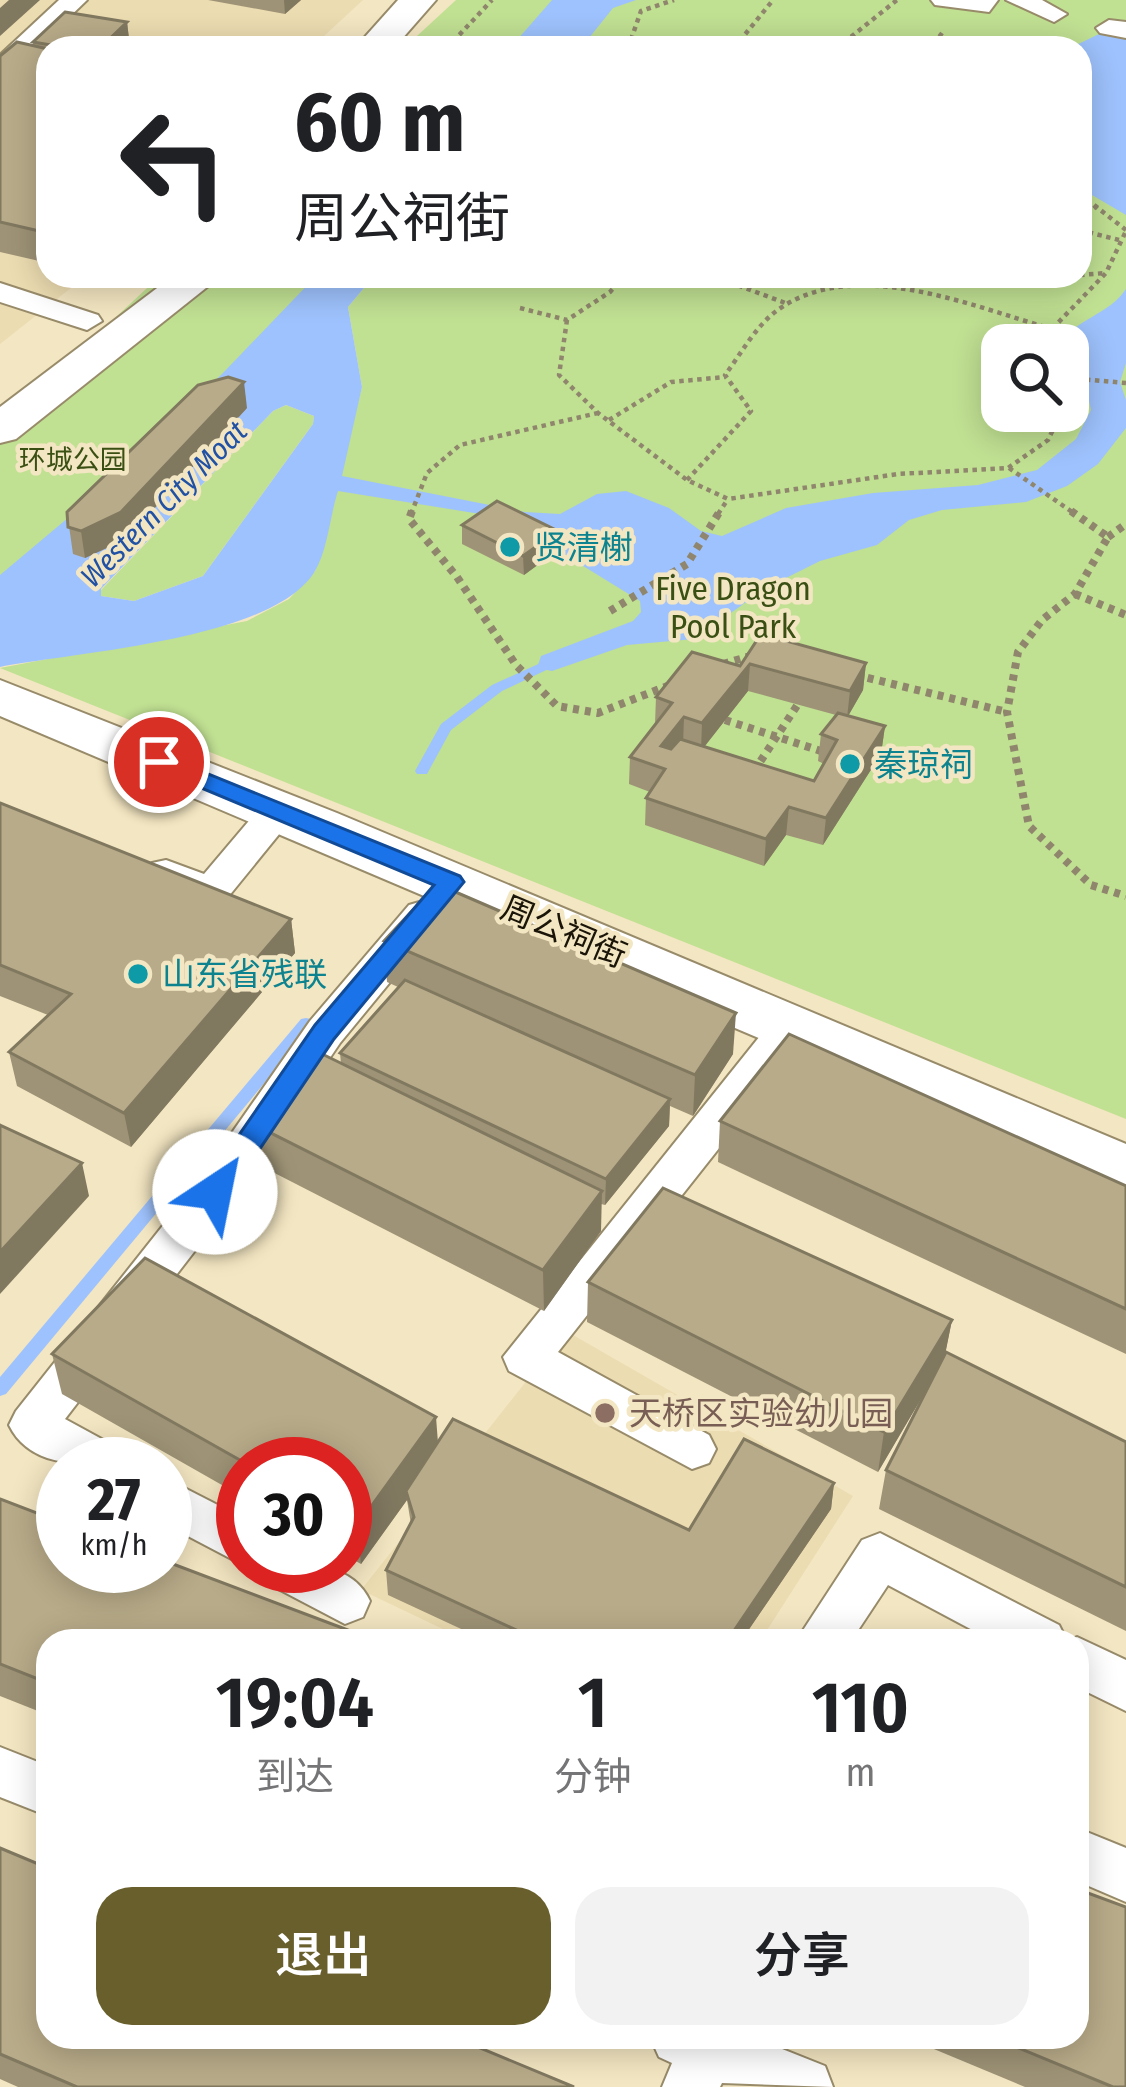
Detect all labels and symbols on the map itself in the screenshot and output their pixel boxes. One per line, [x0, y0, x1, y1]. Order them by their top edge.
water label: Western City Moat [73, 413, 255, 595]
park label: 环城公园 [19, 444, 127, 476]
place label: 贤清榭 [534, 528, 633, 568]
marker: 贤清榭 [497, 534, 523, 560]
park label: Five Dragon Pool Park [655, 569, 811, 647]
pin [108, 711, 210, 813]
place label: 秦琼祠 [874, 745, 973, 785]
marker: 秦琼祠 [837, 751, 863, 777]
street label: 周公祠街 [495, 888, 632, 976]
place label: 山东省残联 [162, 955, 327, 995]
marker: 山东省残联 [125, 961, 151, 987]
position arrow [152, 1129, 278, 1255]
place label: 天桥区实验幼儿园 [629, 1394, 893, 1434]
marker: 天桥区实验幼儿园 [592, 1400, 618, 1426]
speed limit sign: 30 [216, 1437, 372, 1593]

